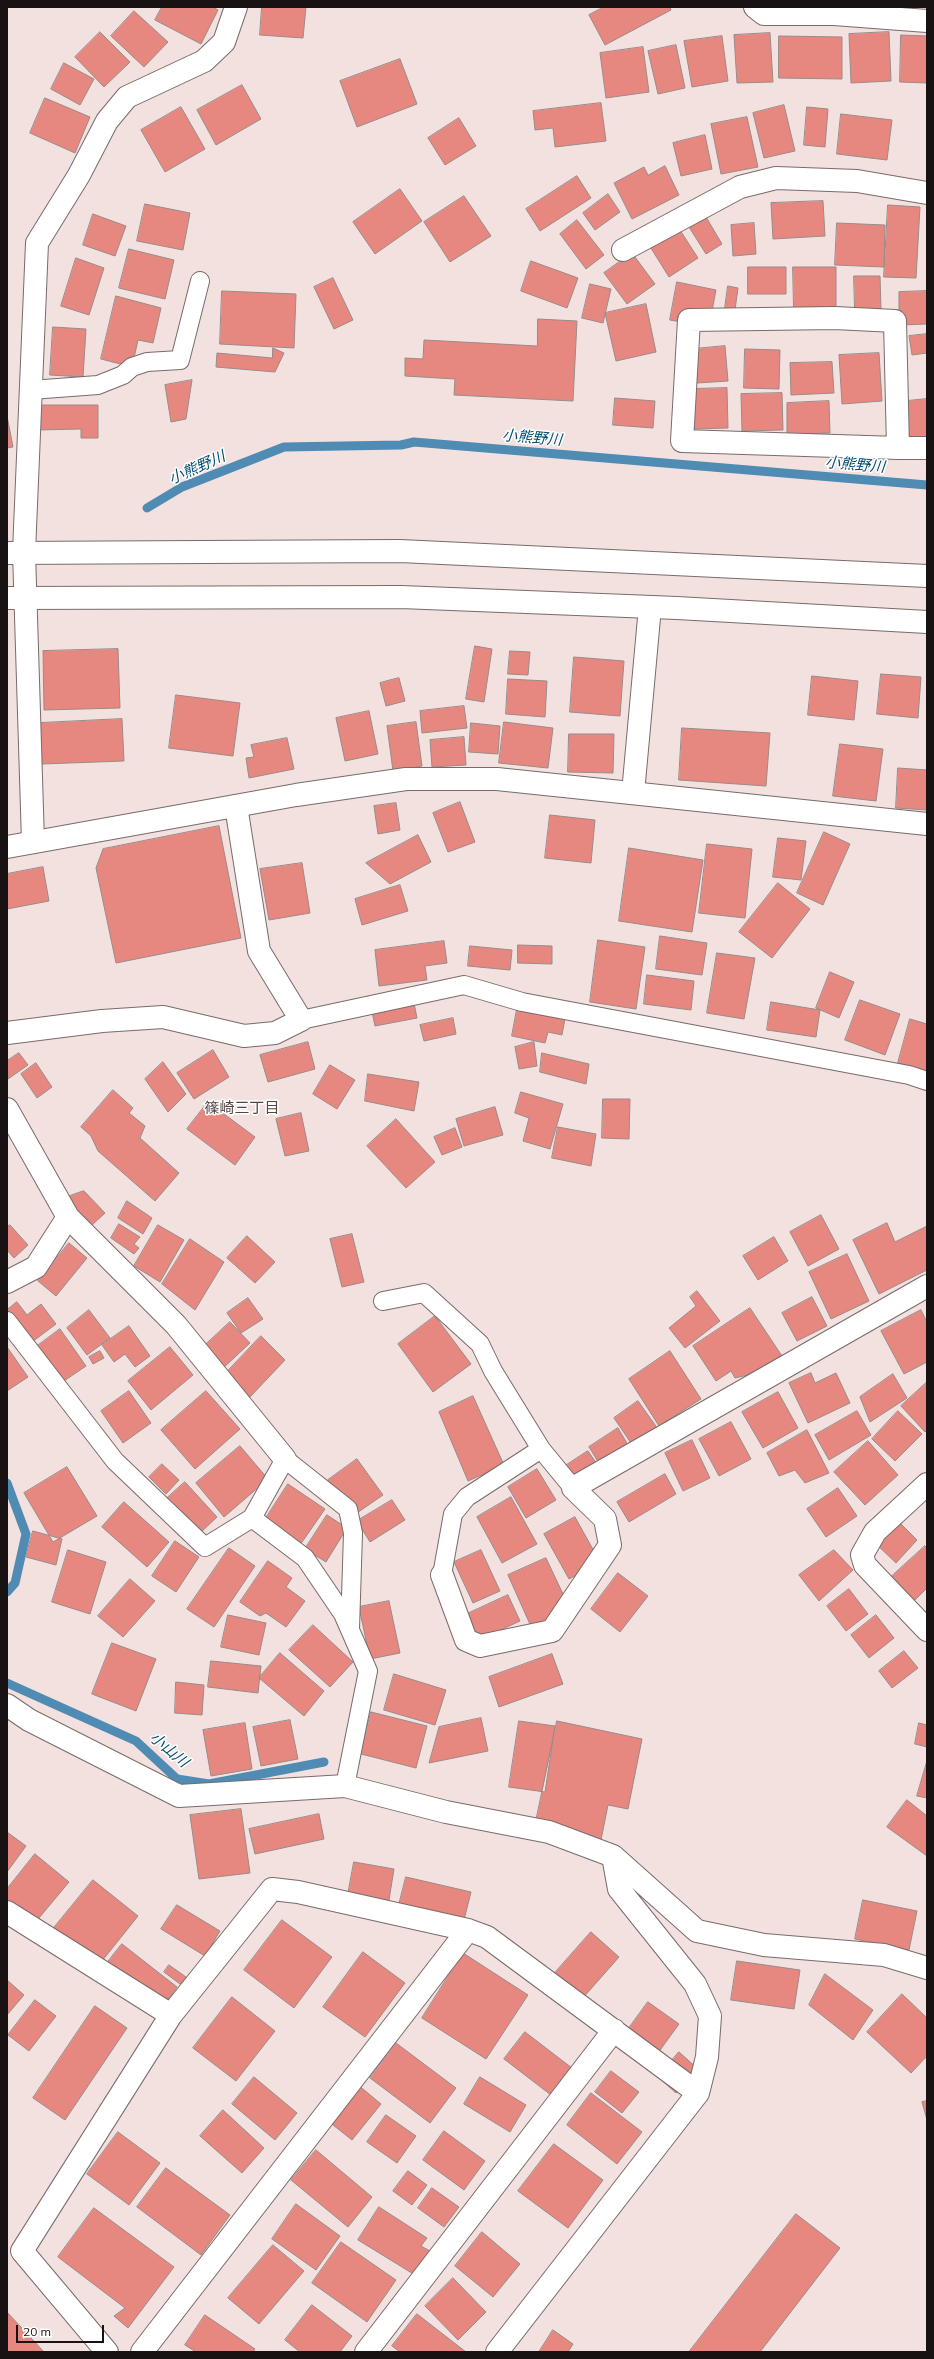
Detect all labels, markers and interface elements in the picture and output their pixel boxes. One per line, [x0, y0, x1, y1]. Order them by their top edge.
water label: 小熊野川 [501, 426, 563, 450]
water label: 小熊野川 [166, 448, 228, 488]
water label: 小熊野川 [824, 453, 886, 477]
district label: 篠崎三丁目 [205, 1099, 279, 1117]
water label: 小山川 [146, 1729, 192, 1771]
scale bar [18, 2317, 106, 2343]
text: 20 m [23, 2324, 51, 2339]

